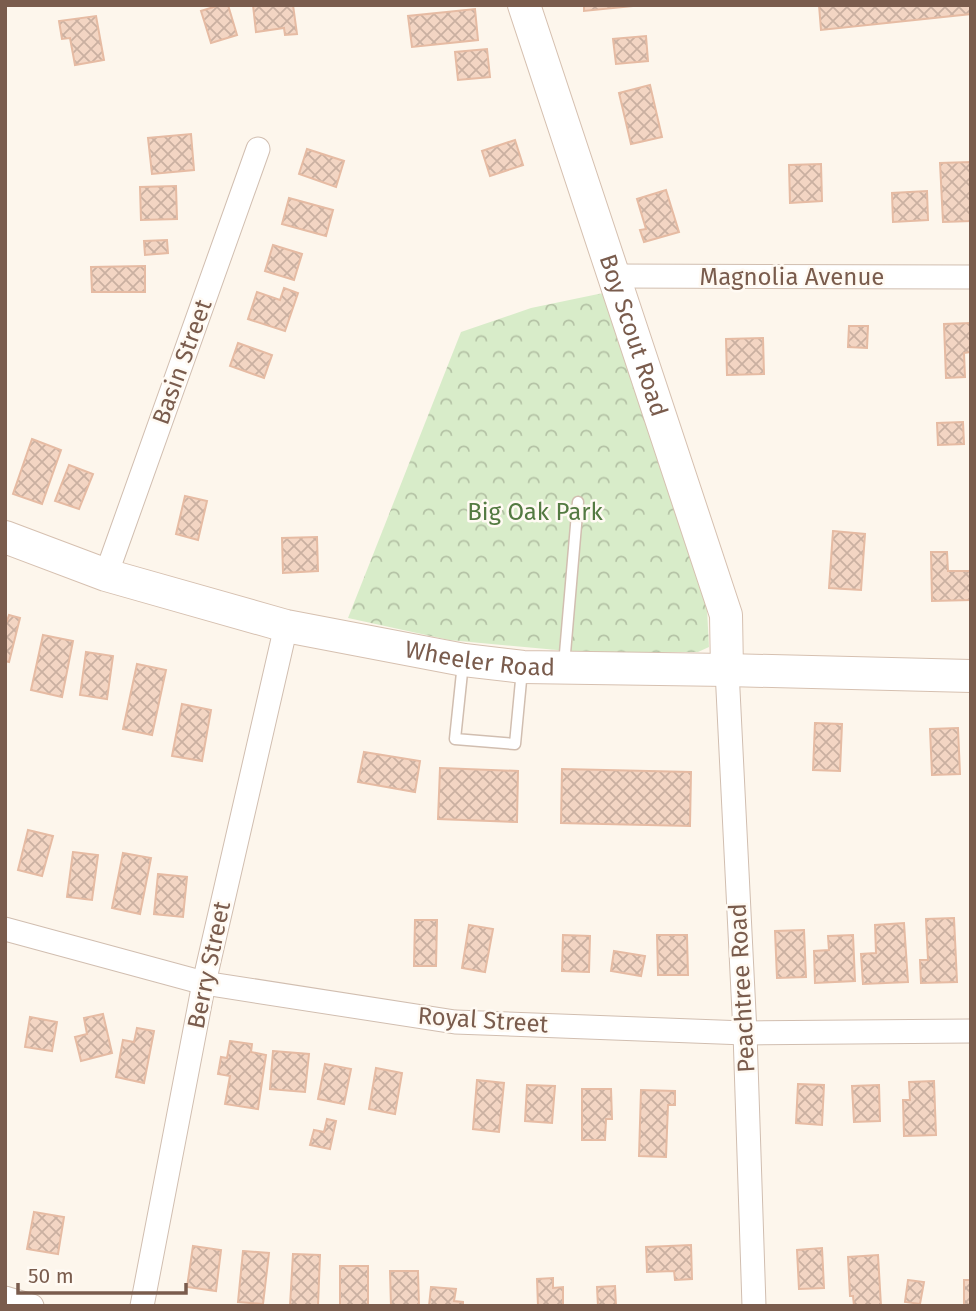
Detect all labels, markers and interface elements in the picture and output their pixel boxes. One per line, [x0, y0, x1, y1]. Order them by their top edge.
street label: Boy Scout Road [594, 251, 673, 420]
street label: Magnolia Avenue [700, 263, 884, 291]
street label: Basin Street [146, 295, 218, 428]
park label: Big Oak Park [467, 498, 603, 526]
street label: Wheeler Road [403, 635, 555, 681]
street label: Berry Street [182, 898, 236, 1031]
street label: Peachtree Road [724, 903, 760, 1073]
street label: Royal Street [417, 1001, 550, 1039]
scale bar [18, 1252, 186, 1296]
text: 50 m [28, 1263, 74, 1289]

